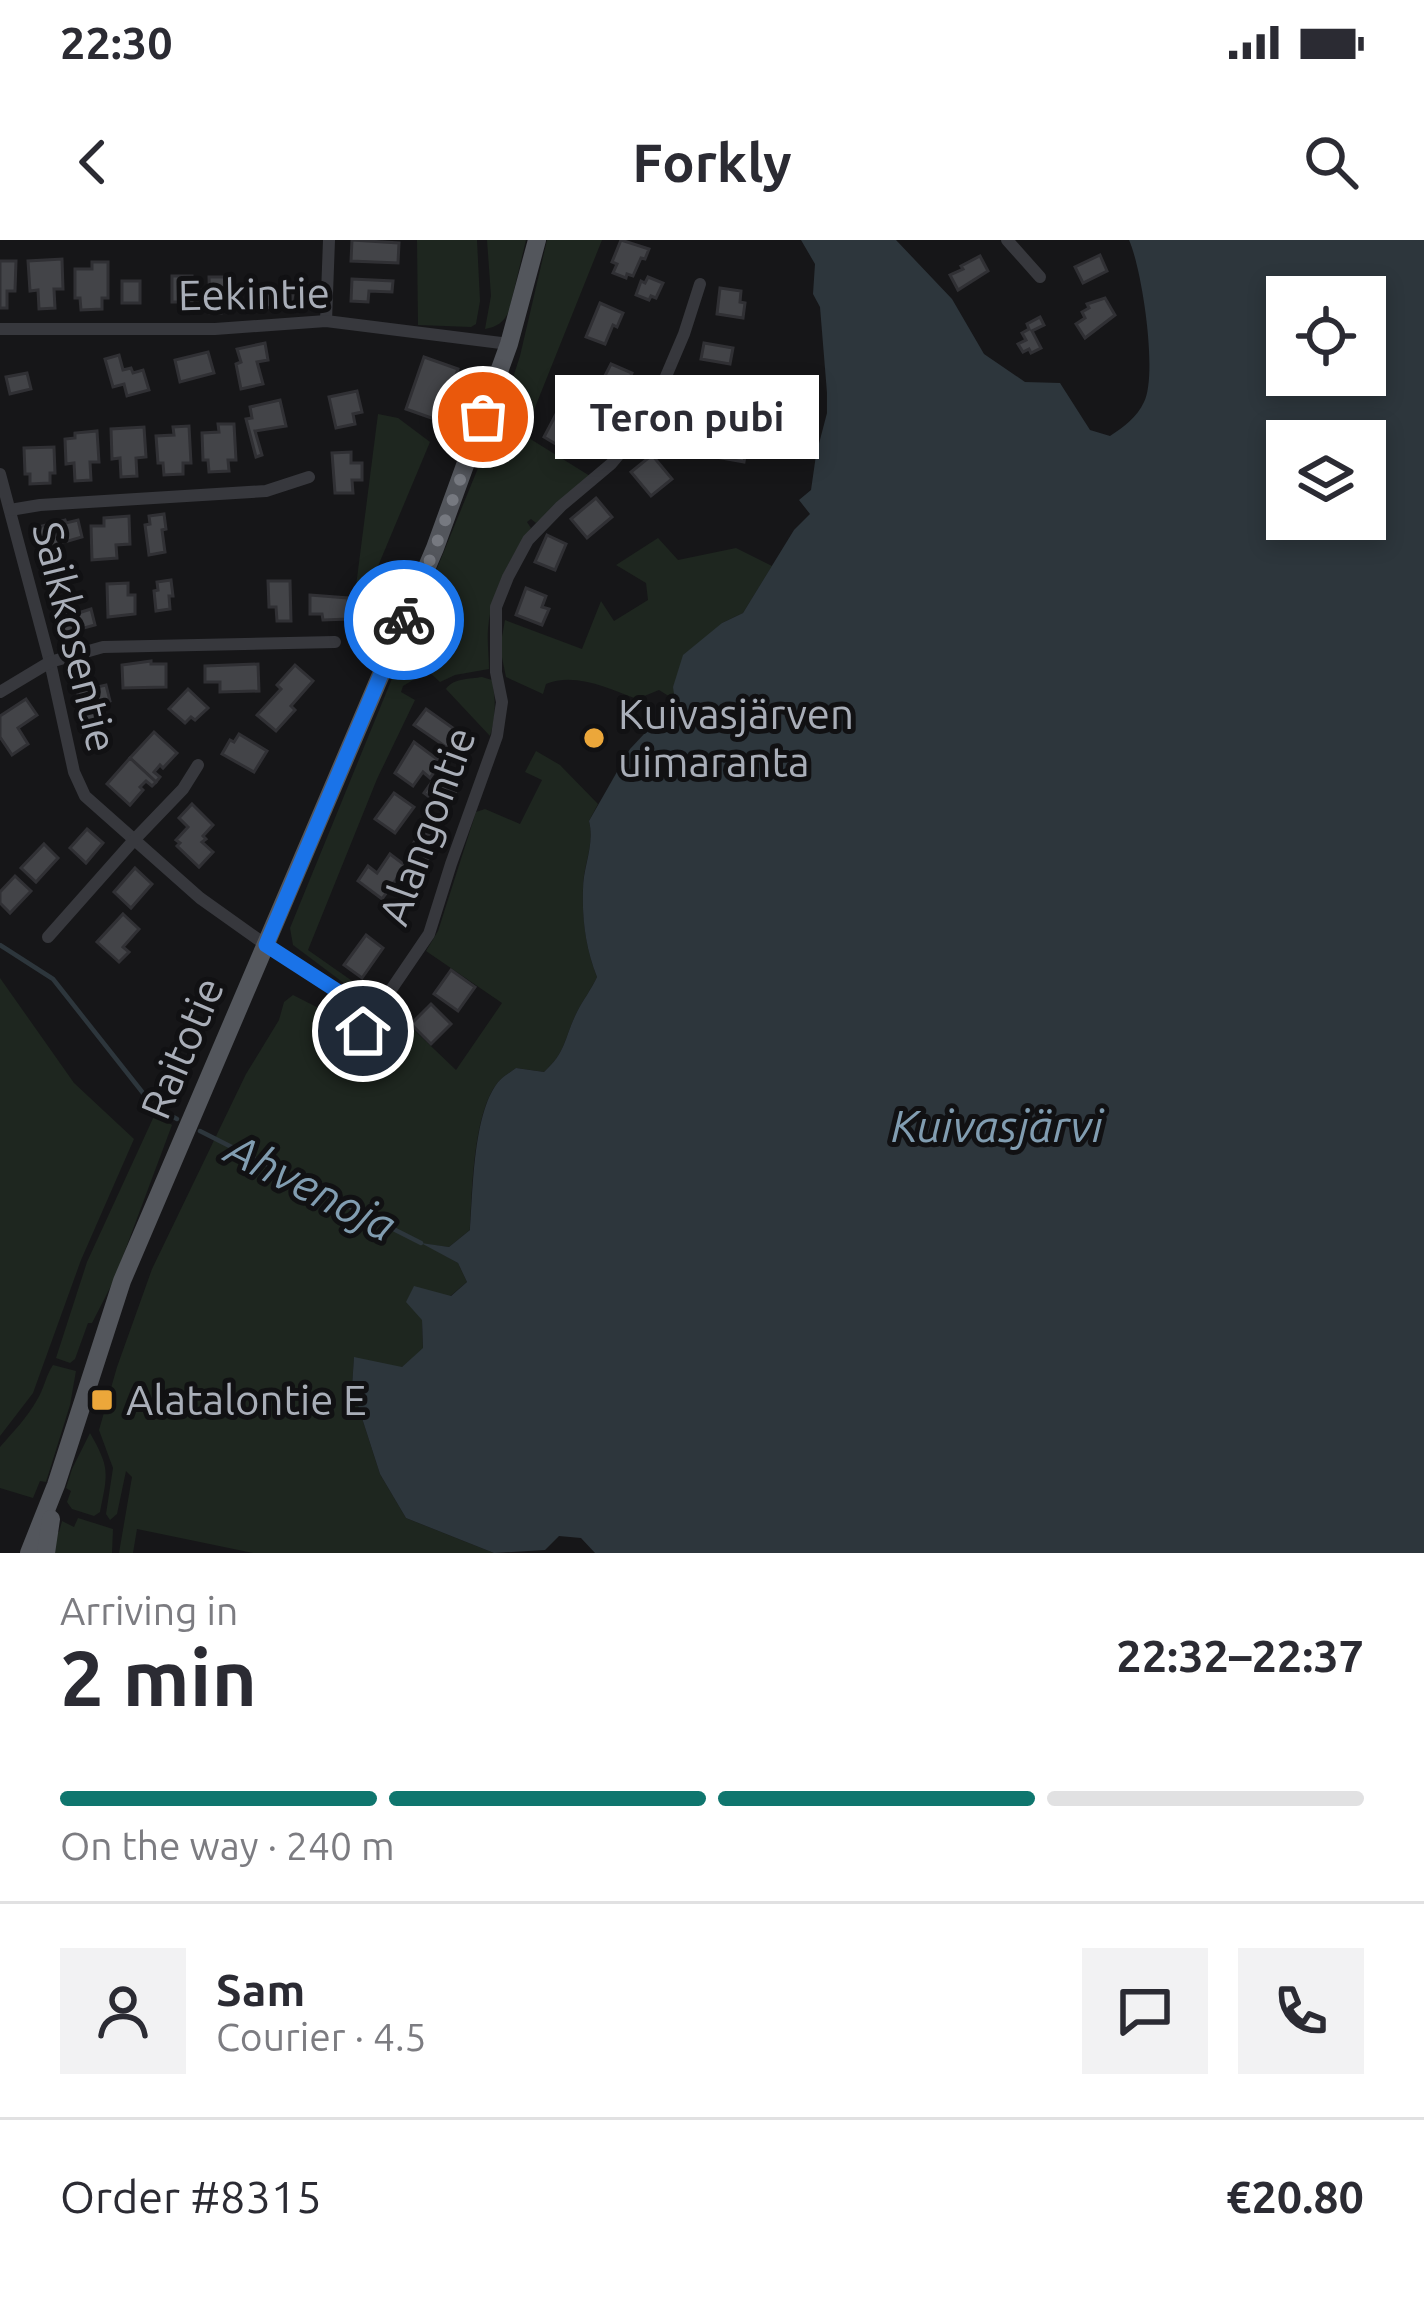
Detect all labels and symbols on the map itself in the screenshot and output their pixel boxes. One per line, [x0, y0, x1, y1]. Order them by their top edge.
street label: Eekintie [178, 269, 330, 318]
pin [432, 366, 534, 468]
callout: Teron pubi [555, 375, 819, 459]
street label: Saikkosentie [24, 517, 127, 757]
courier [344, 560, 464, 680]
place label: Kuivasjärven uimaranta [618, 690, 854, 785]
street label: Alangontie [369, 721, 484, 931]
marker: Kuivasjärven uimaranta [581, 725, 607, 751]
street label: Raitotie [131, 970, 232, 1125]
pin [312, 980, 414, 1082]
water label: Kuivasjärvi [891, 1100, 1105, 1151]
water label: Ahvenoja [216, 1121, 404, 1251]
place label: Alatalontie E [126, 1376, 367, 1423]
marker: Alatalontie E [89, 1387, 115, 1413]

